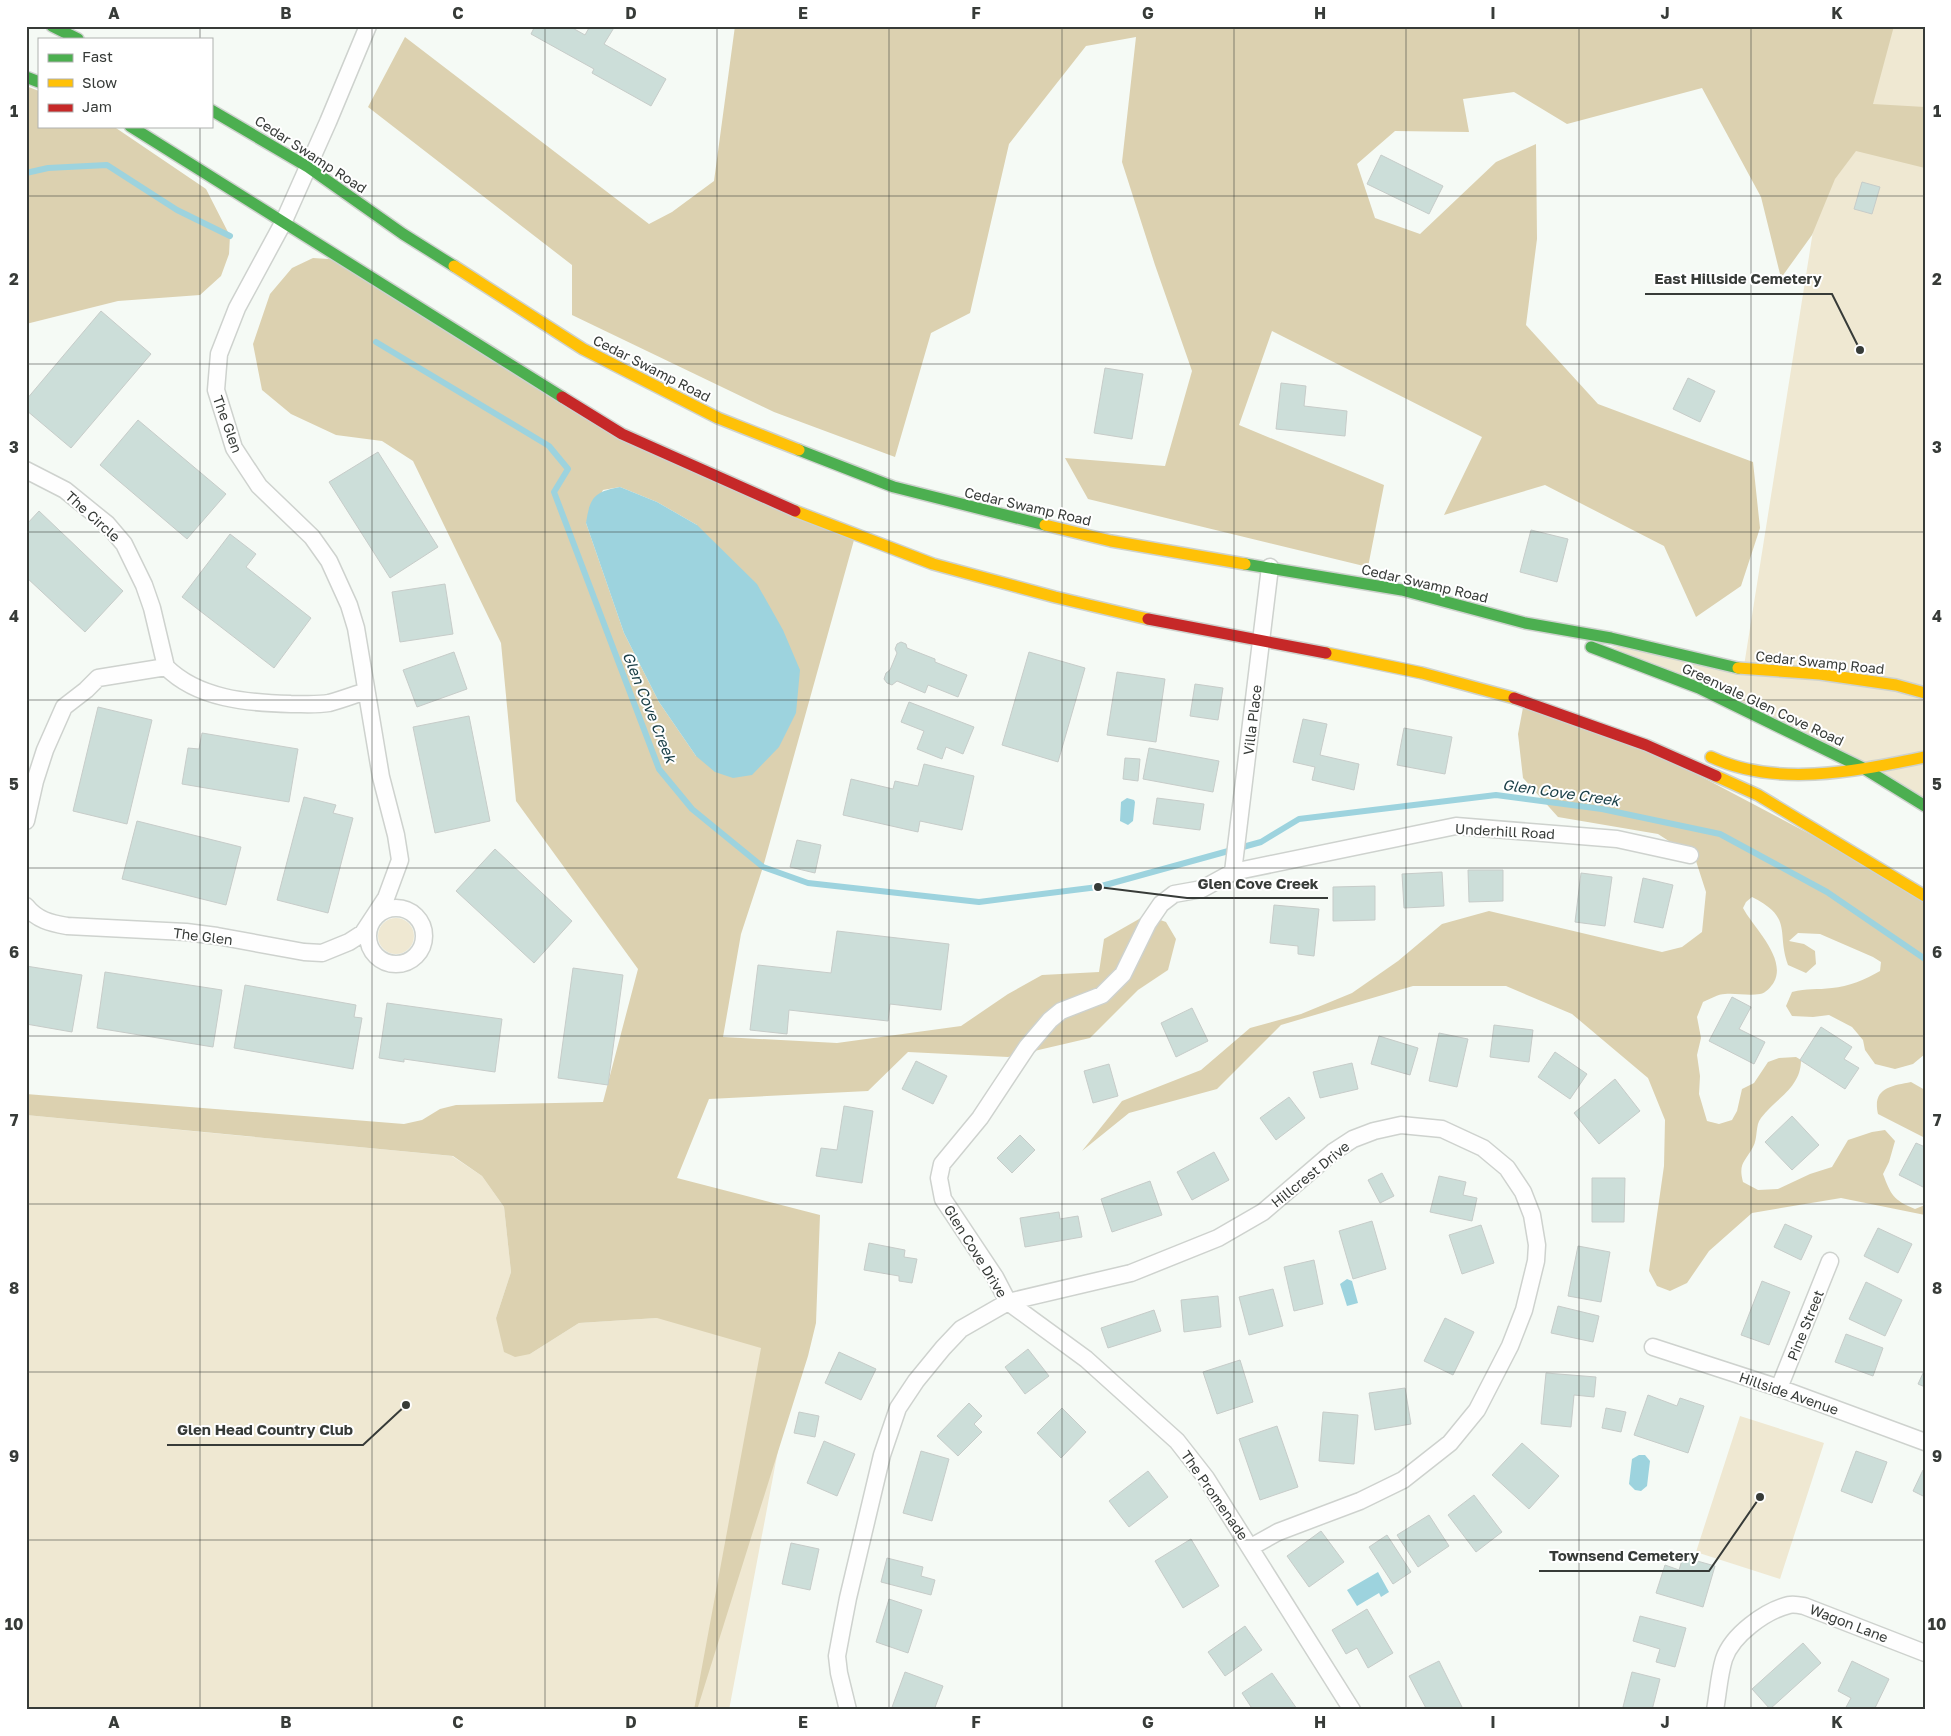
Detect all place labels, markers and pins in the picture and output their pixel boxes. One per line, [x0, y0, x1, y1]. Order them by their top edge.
callout: East Hillside Cemetery [1645, 264, 1832, 294]
callout: Glen Cove Creek [1187, 868, 1328, 898]
callout: Glen Head Country Club [167, 1415, 363, 1445]
callout: Townsend Cemetery [1539, 1541, 1709, 1571]

